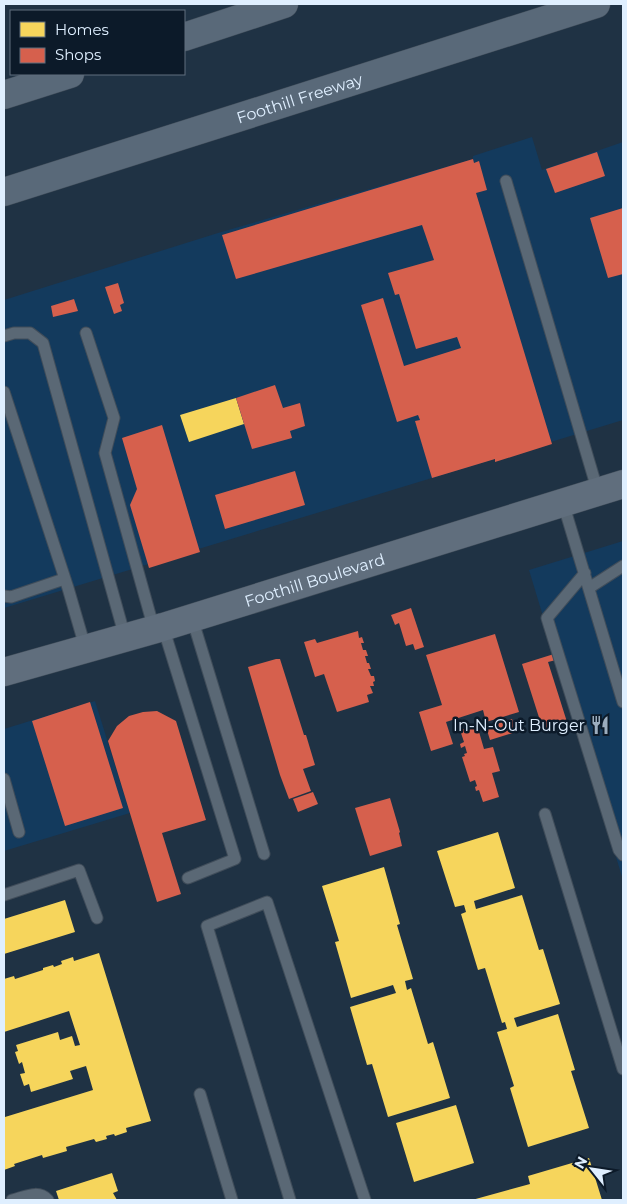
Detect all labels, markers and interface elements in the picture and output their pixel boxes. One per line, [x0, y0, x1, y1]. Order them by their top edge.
legend [10, 10, 185, 75]
text: Homes [55, 20, 109, 39]
text: Shops [55, 45, 101, 64]
street label: Foothill Freeway [234, 69, 365, 127]
street label: Foothill Boulevard [242, 549, 387, 611]
restaurant icon: In-N-Out Burger [589, 714, 611, 736]
place label: In-N-Out Burger [453, 716, 585, 735]
north arrow [567, 1144, 617, 1194]
text: N [570, 1153, 591, 1172]

